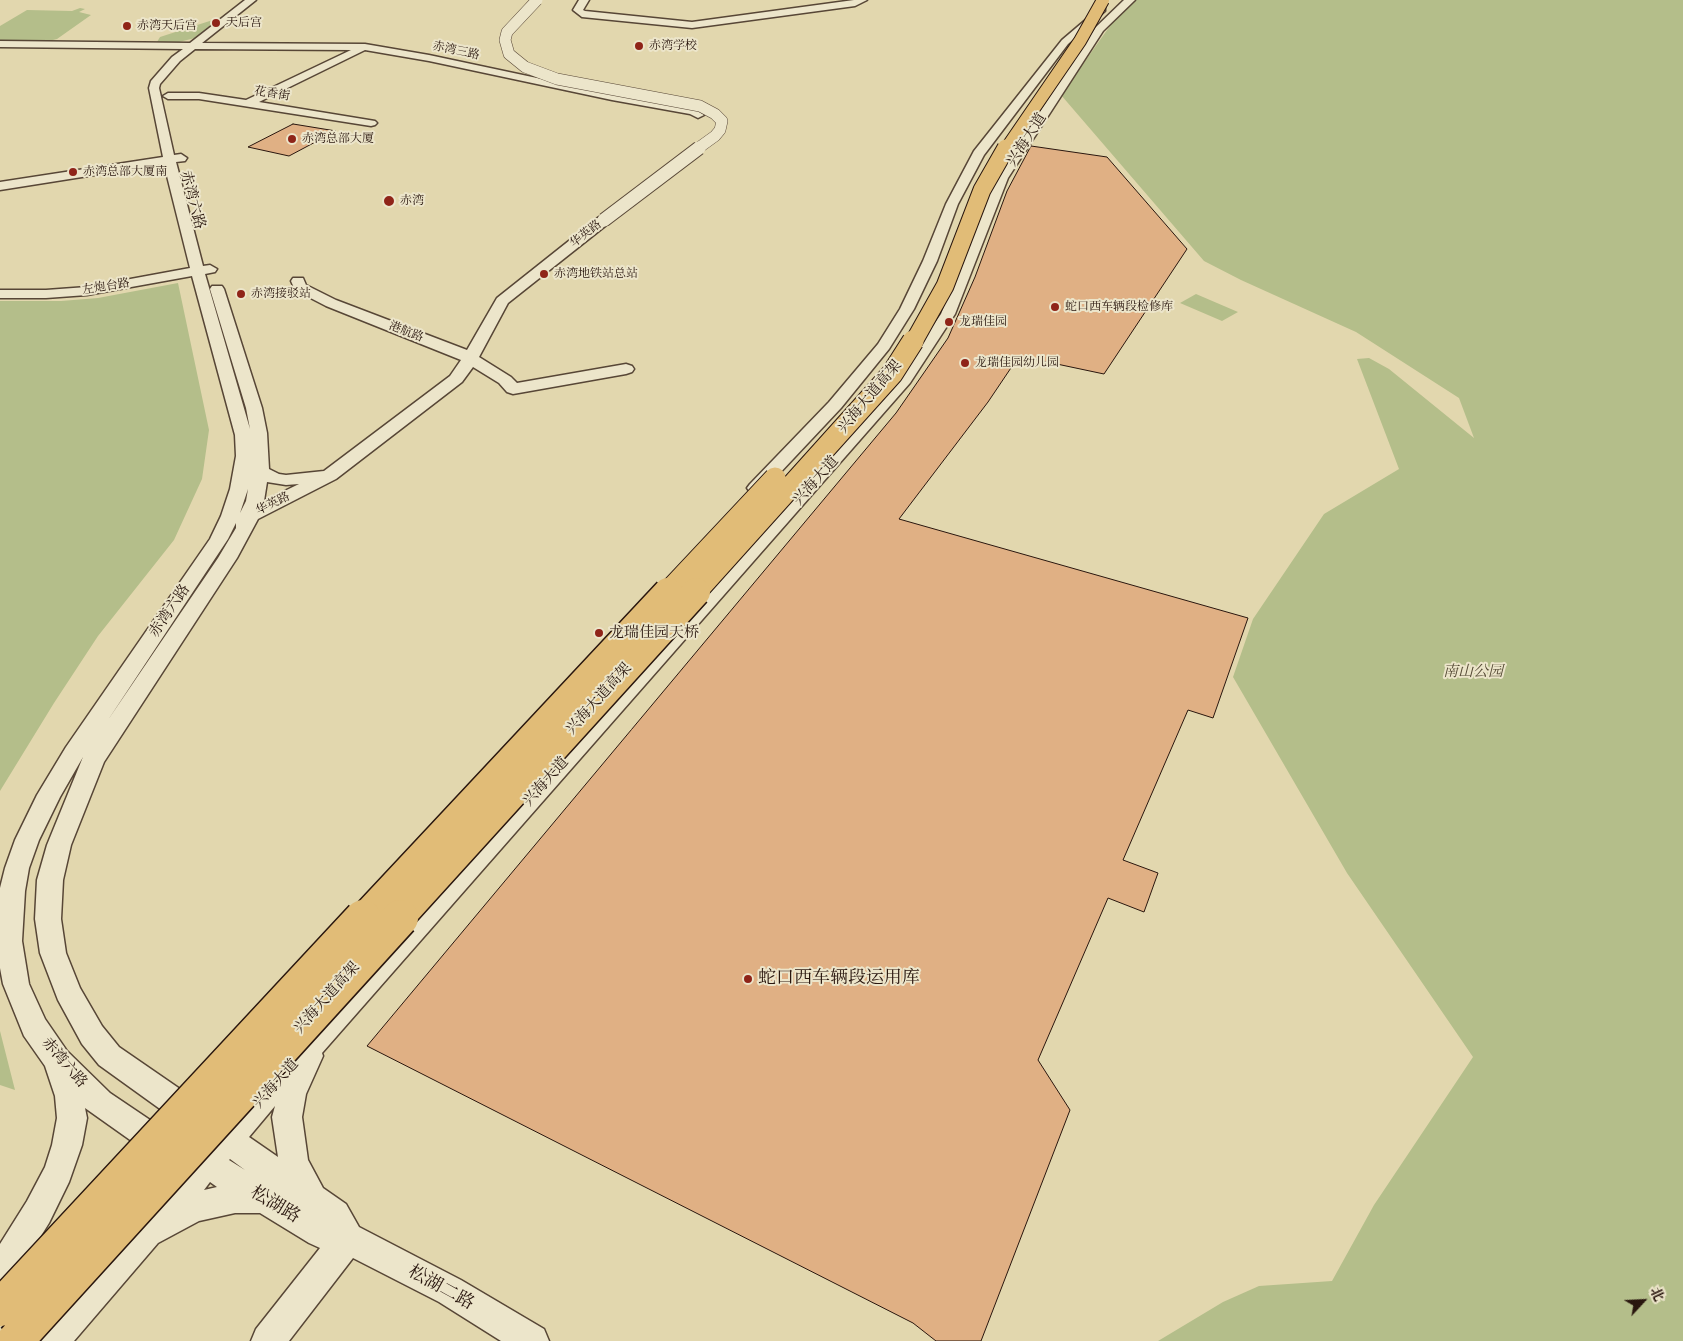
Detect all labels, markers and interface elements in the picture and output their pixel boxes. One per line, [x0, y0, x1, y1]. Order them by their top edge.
place label: 天后宫 [226, 16, 262, 30]
marker: 天后宫 [210, 17, 222, 29]
place label: 赤湾天后宫 [137, 19, 197, 33]
marker: 赤湾天后宫 [121, 20, 133, 32]
street label: 赤湾三路 [431, 39, 481, 63]
place label: 赤湾学校 [649, 39, 697, 53]
marker: 赤湾学校 [633, 40, 645, 52]
street label: 花香街 [253, 84, 291, 104]
street label: 兴海大道 [1003, 110, 1051, 170]
place label: 赤湾总部大厦 [302, 132, 374, 146]
marker: 赤湾总部大厦 [286, 133, 298, 145]
place label: 赤湾总部大厦南 [83, 165, 167, 179]
marker: 赤湾总部大厦南 [67, 166, 79, 178]
street label: 赤湾六路 [176, 169, 208, 231]
marker: 赤湾 [382, 194, 396, 208]
place label: 赤湾 [400, 194, 424, 208]
street label: 华英路 [567, 217, 605, 251]
place label: 赤湾地铁站总站 [554, 267, 638, 281]
marker: 赤湾地铁站总站 [538, 268, 550, 280]
street label: 左炮台路 [81, 276, 131, 298]
place label: 赤湾接驳站 [251, 287, 311, 301]
marker: 赤湾接驳站 [235, 288, 247, 300]
place label: 蛇口西车辆段检修库 [1065, 300, 1173, 314]
marker: 蛇口西车辆段检修库 [1049, 301, 1061, 313]
place label: 龙瑞佳园 [959, 315, 1007, 329]
marker: 龙瑞佳园 [943, 316, 955, 328]
street label: 港航路 [387, 319, 425, 345]
place label: 龙瑞佳园幼儿园 [975, 356, 1059, 370]
street label: 兴海大道高架 [834, 357, 906, 437]
marker: 龙瑞佳园幼儿园 [959, 357, 971, 369]
street label: 兴海大道 [789, 453, 843, 509]
street label: 华英路 [254, 490, 292, 518]
street label: 赤湾六路 [146, 581, 194, 641]
place label: 龙瑞佳园天桥 [609, 624, 699, 642]
marker: 龙瑞佳园天桥 [593, 627, 605, 639]
street label: 兴海大道高架 [562, 660, 636, 738]
park label: 南山公园 [1443, 663, 1503, 681]
street label: 兴海大道 [519, 754, 573, 810]
street label: 兴海大道高架 [290, 959, 364, 1037]
place label: 蛇口西车辆段运用库 [758, 968, 920, 990]
marker: 蛇口西车辆段运用库 [742, 973, 754, 985]
street label: 赤湾六路 [38, 1034, 90, 1092]
street label: 兴海大道 [249, 1056, 303, 1112]
street label: 松湖路 [246, 1182, 304, 1228]
street label: 松湖二路 [404, 1261, 478, 1315]
north arrow [1618, 1276, 1668, 1326]
text: 北 [1646, 1285, 1668, 1304]

